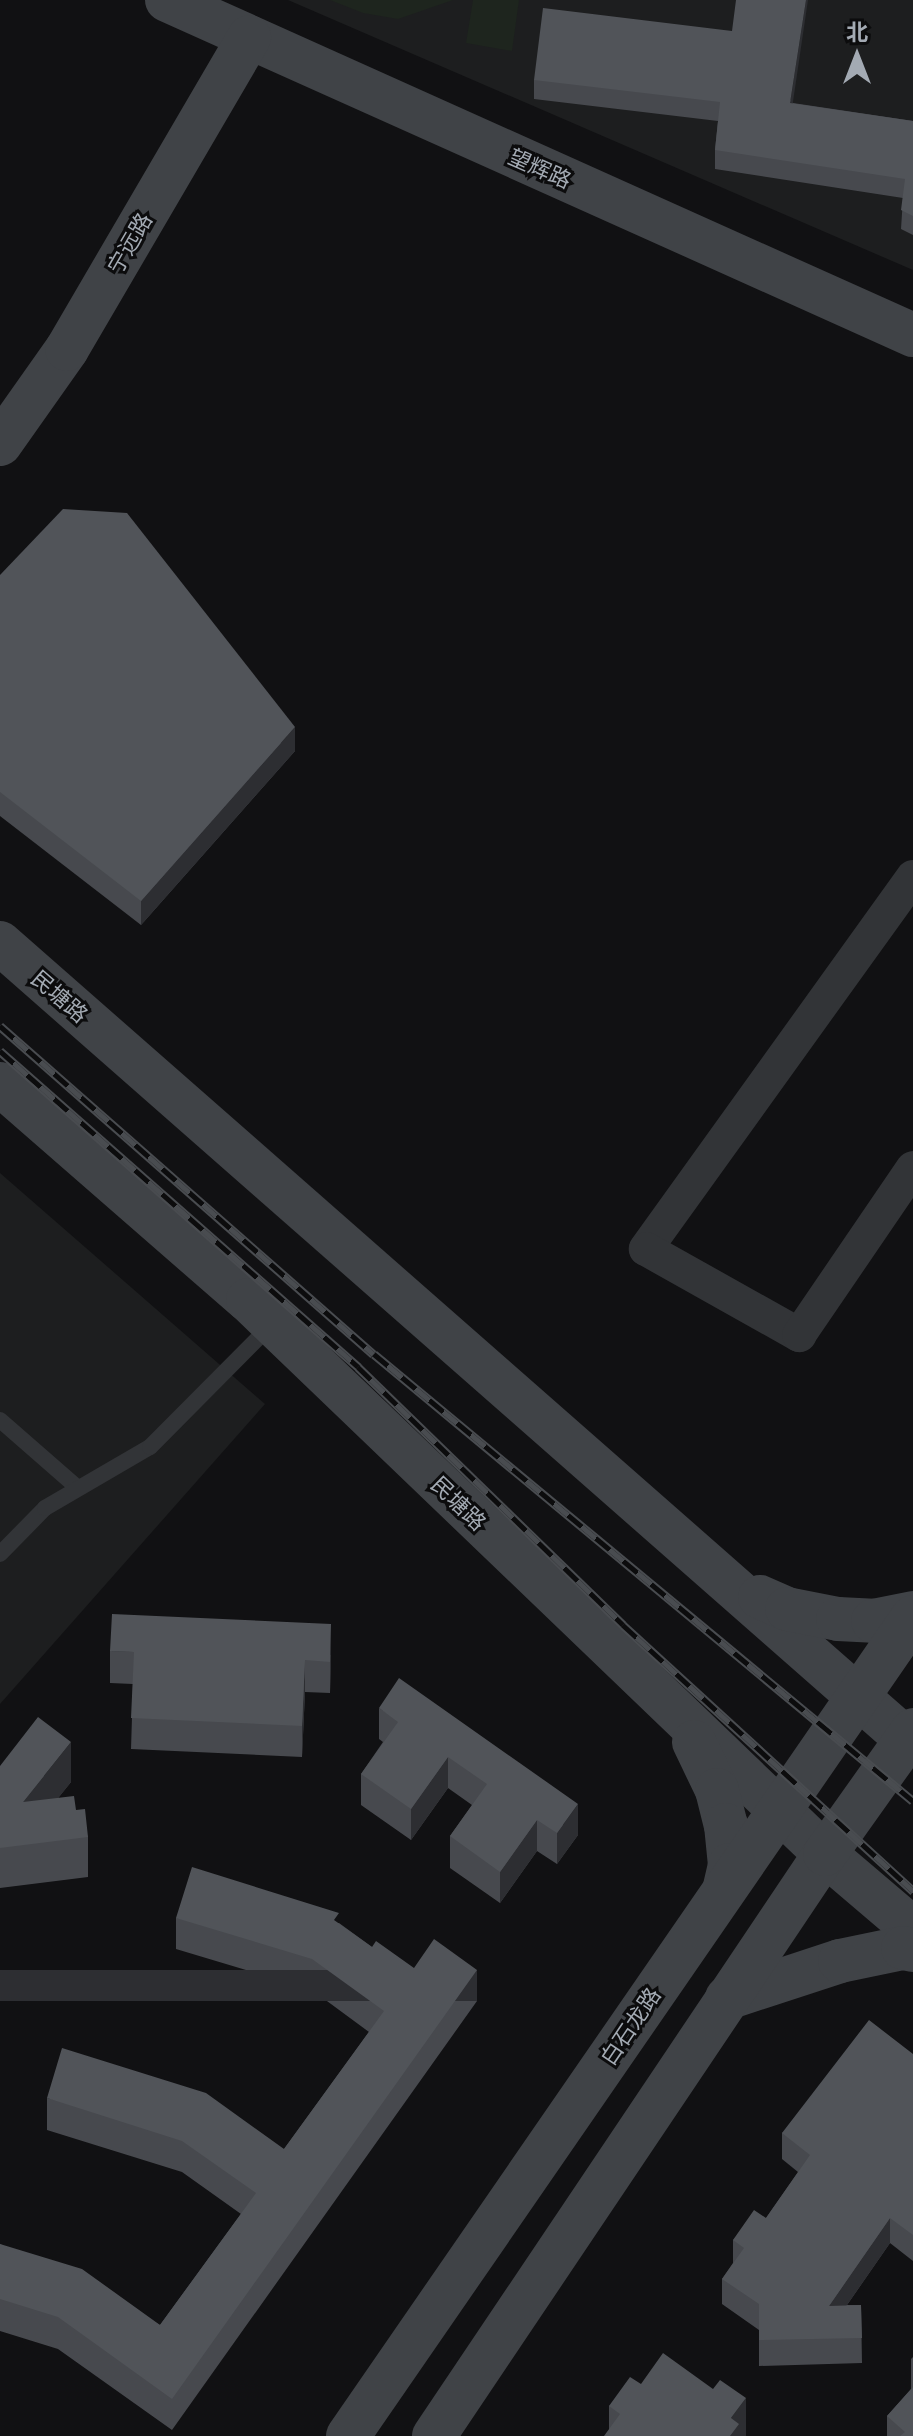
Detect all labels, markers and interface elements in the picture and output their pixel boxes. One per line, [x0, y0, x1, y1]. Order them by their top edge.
north arrow [817, 16, 897, 96]
text: 北 [846, 18, 868, 45]
street label: 望辉路 [504, 143, 576, 193]
street label: 宁远路 [101, 208, 157, 278]
street label: 民塘路 [26, 964, 94, 1028]
street label: 民塘路 [426, 1471, 492, 1535]
street label: 白石龙路 [594, 1982, 666, 2070]

